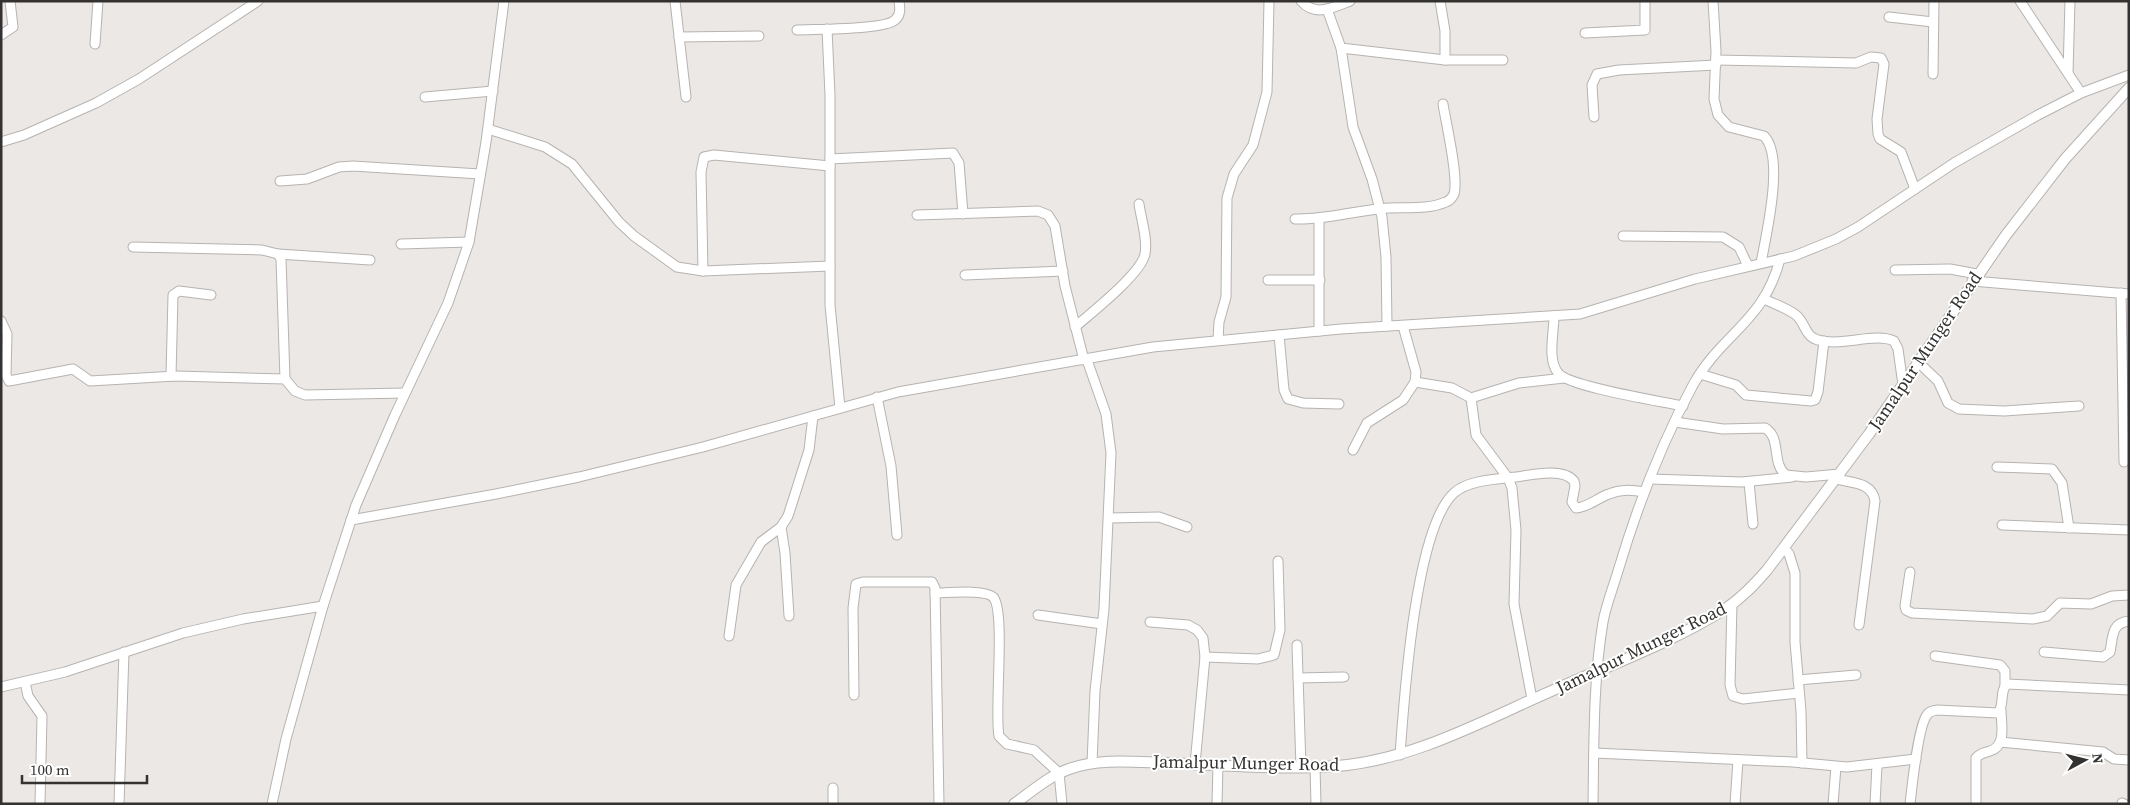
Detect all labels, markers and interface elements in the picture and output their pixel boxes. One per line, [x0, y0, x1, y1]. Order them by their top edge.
street label: Jamalpur Munger Road [1862, 266, 1987, 436]
street label: Jamalpur Munger Road [1551, 595, 1730, 700]
north arrow [2060, 735, 2110, 785]
street label: Jamalpur Munger Road [1152, 748, 1339, 777]
scale bar [22, 752, 148, 784]
text: N [2087, 752, 2108, 765]
text: 100 m [30, 759, 70, 780]

